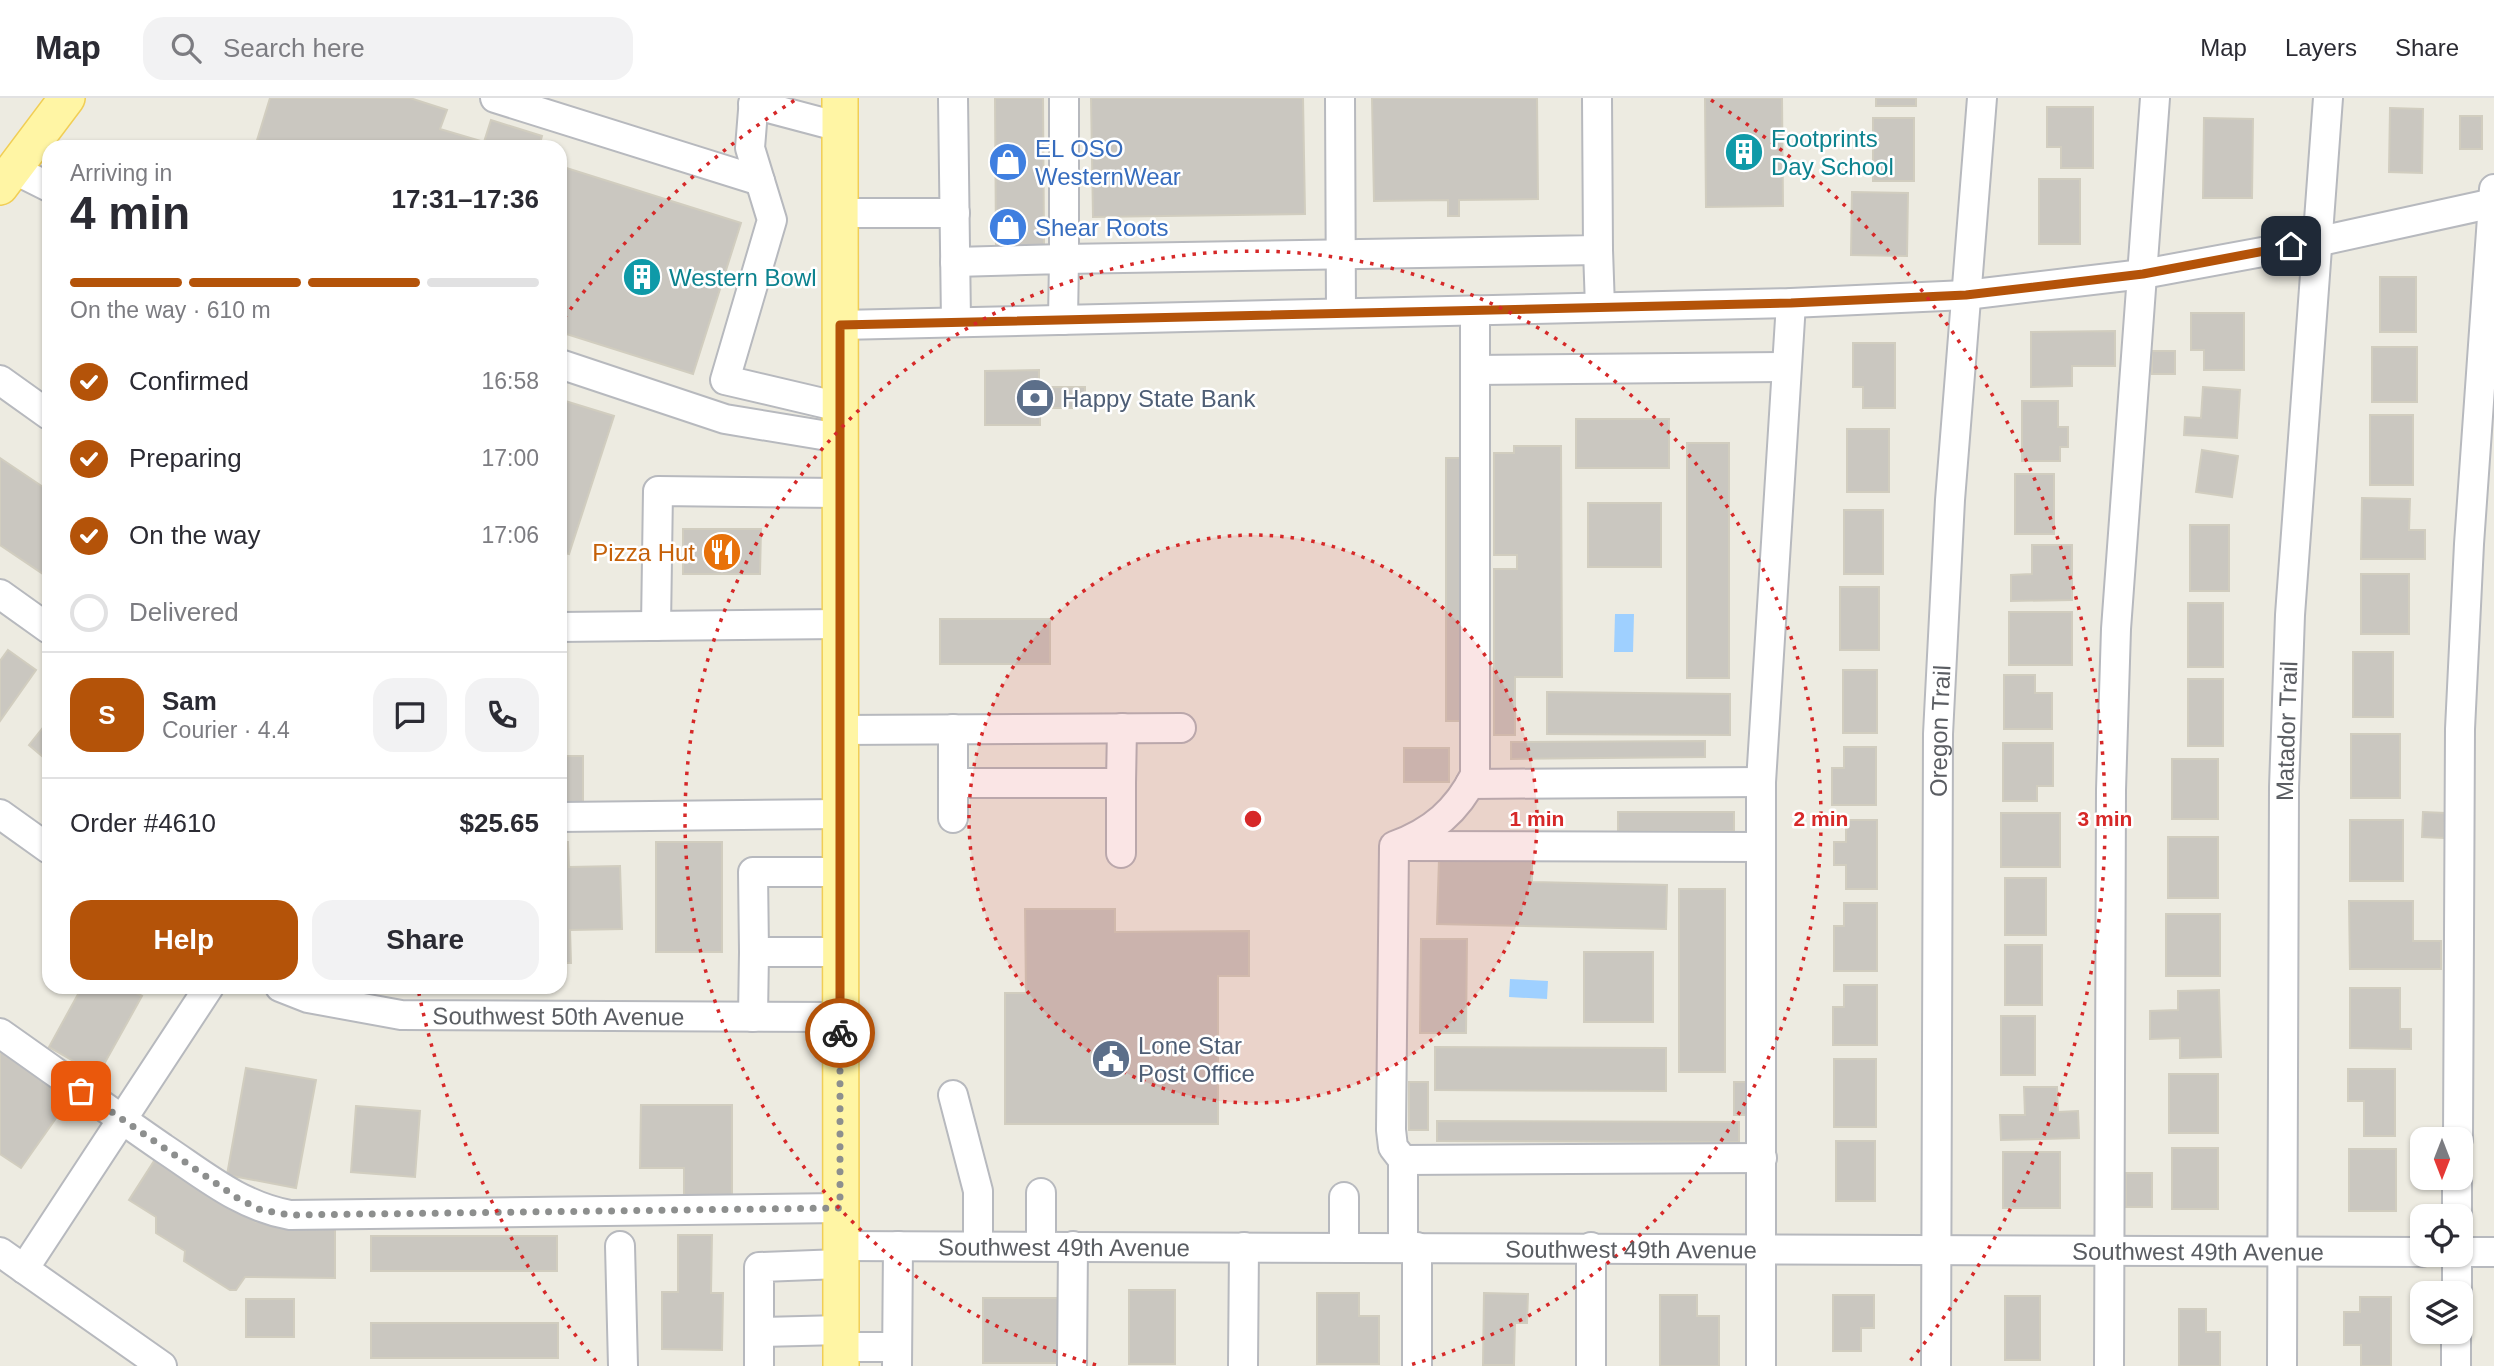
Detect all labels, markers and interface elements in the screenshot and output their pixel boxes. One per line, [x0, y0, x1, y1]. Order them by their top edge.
search box [143, 17, 633, 80]
text: Map [35, 29, 101, 66]
icon: search [167, 29, 205, 67]
text: Search here [223, 33, 365, 63]
text: Map [2200, 34, 2247, 61]
text: Layers [2285, 34, 2357, 61]
text: Share [2395, 34, 2459, 61]
place label: Footprints Day School [1771, 125, 1894, 180]
building icon: Footprints Day School [1723, 131, 1765, 173]
place label: EL OSO WesternWear [1035, 135, 1181, 190]
shop icon: EL OSO WesternWear [987, 141, 1029, 183]
text: Arriving in [70, 160, 172, 186]
text: 17:31–17:36 [392, 184, 539, 214]
text: 4 min [70, 187, 190, 239]
shop icon: Shear Roots [987, 206, 1029, 248]
place label: Shear Roots [1035, 214, 1168, 241]
pin [2261, 216, 2321, 276]
icon: home [2272, 227, 2310, 265]
building icon: Western Bowl [621, 256, 663, 298]
place label: Western Bowl [669, 264, 817, 291]
text: On the way · 610 m [70, 297, 271, 323]
icon: check [70, 363, 108, 401]
text: Confirmed [129, 366, 249, 396]
text: 16:58 [481, 368, 539, 394]
bank icon: Happy State Bank [1014, 377, 1056, 419]
place label: Happy State Bank [1062, 385, 1256, 412]
icon: check [70, 440, 108, 478]
text: Preparing [129, 443, 242, 473]
text: 17:00 [481, 445, 539, 471]
icon: check [70, 517, 108, 555]
text: On the way [129, 520, 261, 550]
text: 17:06 [481, 522, 539, 548]
restaurant icon: Pizza Hut [701, 531, 743, 573]
place label: Pizza Hut [592, 539, 695, 566]
text: Delivered [129, 597, 239, 627]
street label: Matador Trail [2270, 661, 2302, 801]
street label: Oregon Trail [1924, 664, 1955, 797]
button: chat [373, 678, 447, 752]
button: phone [465, 678, 539, 752]
text: Sam [162, 686, 217, 716]
text: S [98, 700, 116, 730]
text: Courier · 4.4 [162, 717, 290, 743]
centre of rings [1241, 807, 1265, 831]
text: 1 min [1510, 807, 1564, 830]
text: 2 min [1794, 807, 1848, 830]
text: 3 min [2078, 807, 2132, 830]
text: Order #4610 [70, 808, 216, 838]
text: $25.65 [459, 808, 539, 838]
button: Help [70, 900, 298, 980]
button: Share [312, 900, 539, 980]
courier [805, 998, 875, 1068]
street label: Southwest 50th Avenue [432, 1002, 684, 1030]
icon: bike [821, 1014, 859, 1052]
place label: Lone Star Post Office [1138, 1032, 1255, 1087]
public building icon: Lone Star Post Office [1090, 1038, 1132, 1080]
pin [51, 1061, 111, 1121]
icon: bag [62, 1072, 100, 1110]
north arrow [2410, 1127, 2473, 1190]
map controls [2410, 1127, 2473, 1344]
button: locate [2410, 1204, 2473, 1267]
street label: Southwest 49th Avenue [938, 1233, 1190, 1261]
street label: Southwest 49th Avenue [1505, 1235, 1757, 1263]
street label: Southwest 49th Avenue [2072, 1237, 2324, 1265]
button: layers [2410, 1281, 2473, 1344]

